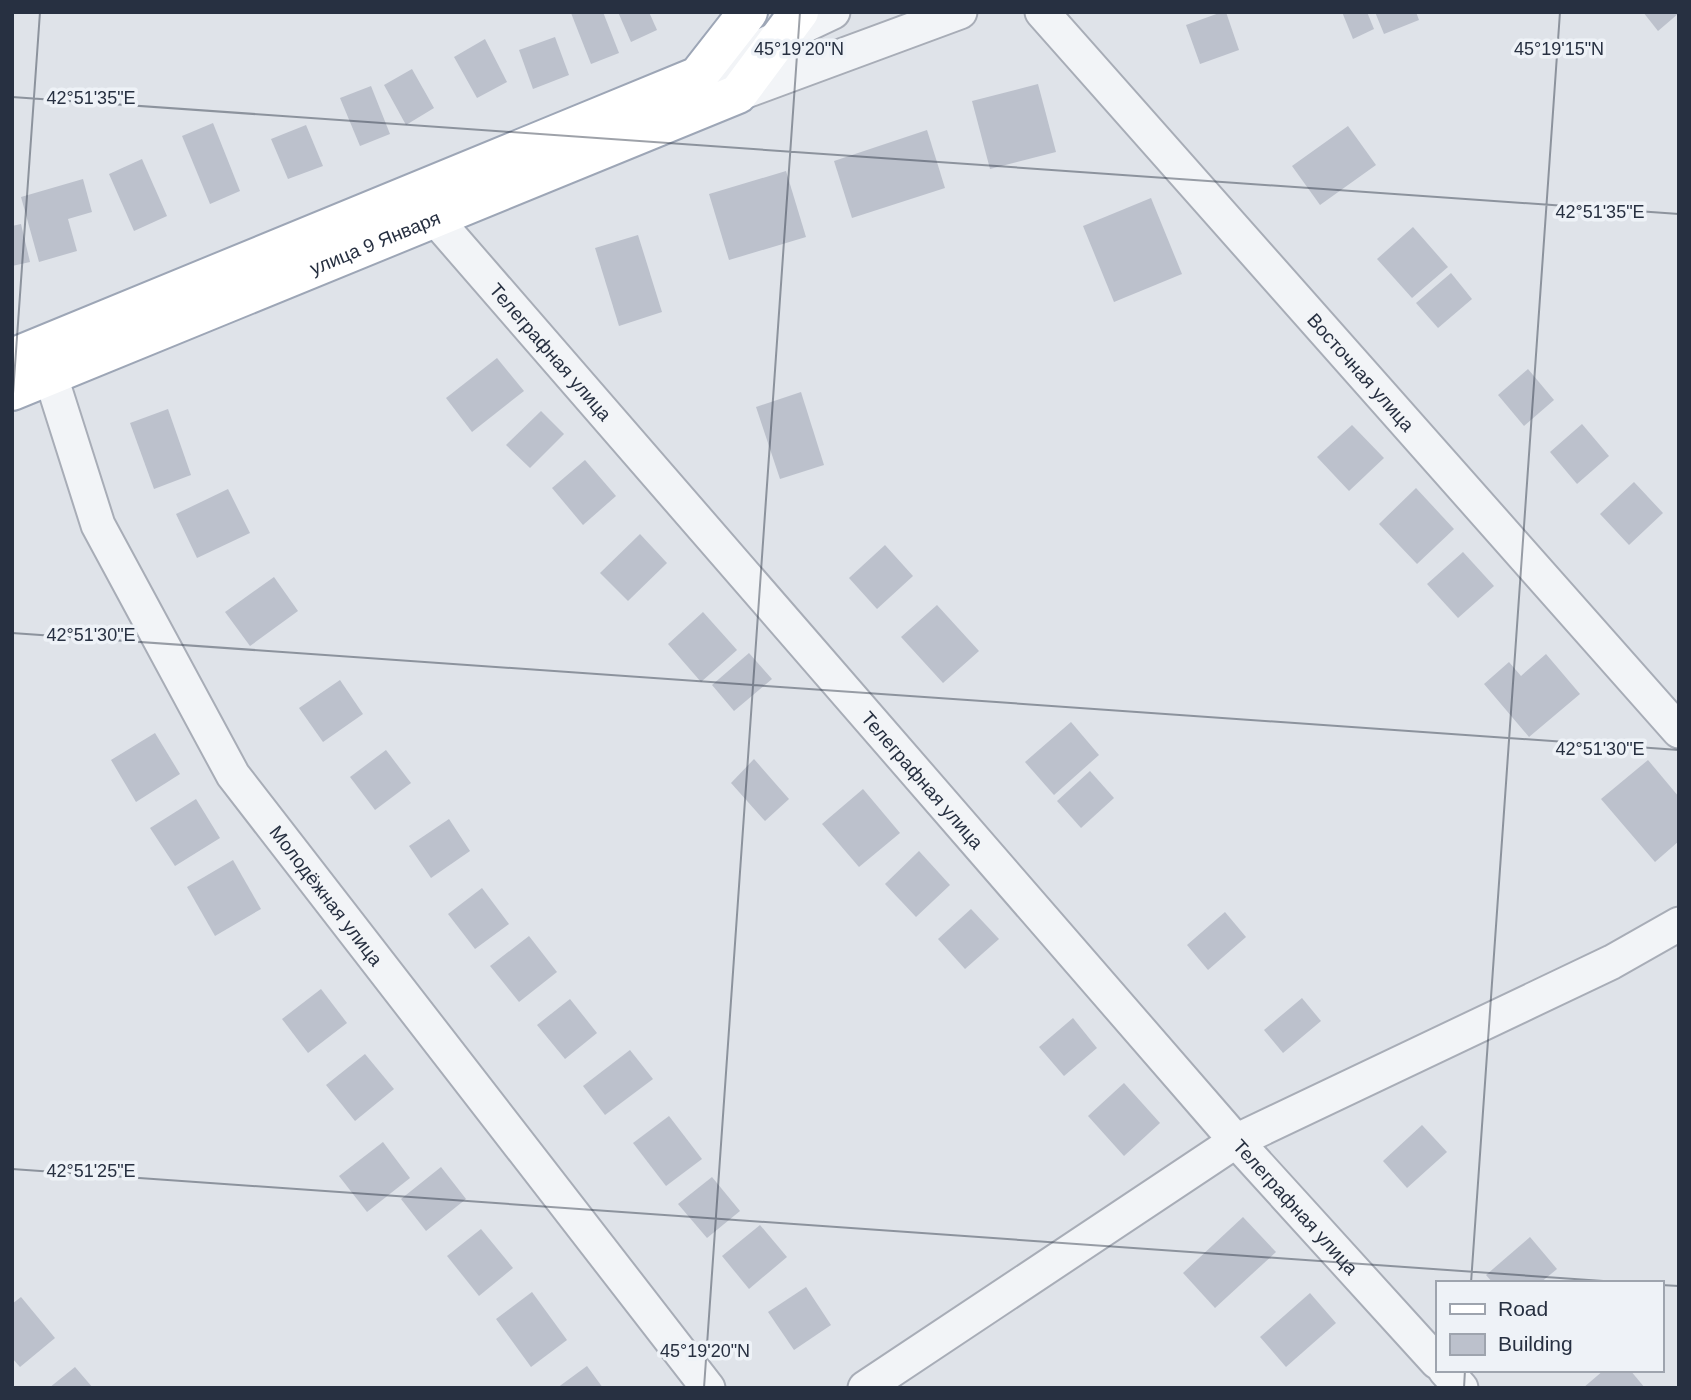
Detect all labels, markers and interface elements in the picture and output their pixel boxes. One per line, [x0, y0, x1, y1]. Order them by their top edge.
text: 45°19'20"N [754, 39, 844, 59]
text: 45°19'15"N [1514, 39, 1604, 59]
text: 42°51'35"E [46, 88, 136, 108]
text: 42°51'35"E [1555, 202, 1645, 222]
street label: улица 9 Января [307, 207, 443, 279]
street label: Телеграфная улица [486, 279, 616, 425]
street label: Восточная улица [1303, 309, 1419, 436]
text: 42°51'30"E [46, 625, 136, 645]
street label: Телеграфная улица [857, 707, 988, 853]
text: 42°51'30"E [1555, 739, 1645, 759]
street label: Молодёжная улица [266, 821, 387, 970]
street label: Телеграфная улица [1229, 1135, 1363, 1279]
text: 42°51'25"E [46, 1161, 136, 1181]
legend [1436, 1281, 1663, 1372]
text: Road [1498, 1297, 1548, 1320]
text: Building [1498, 1332, 1573, 1355]
text: 45°19'20"N [660, 1341, 750, 1361]

